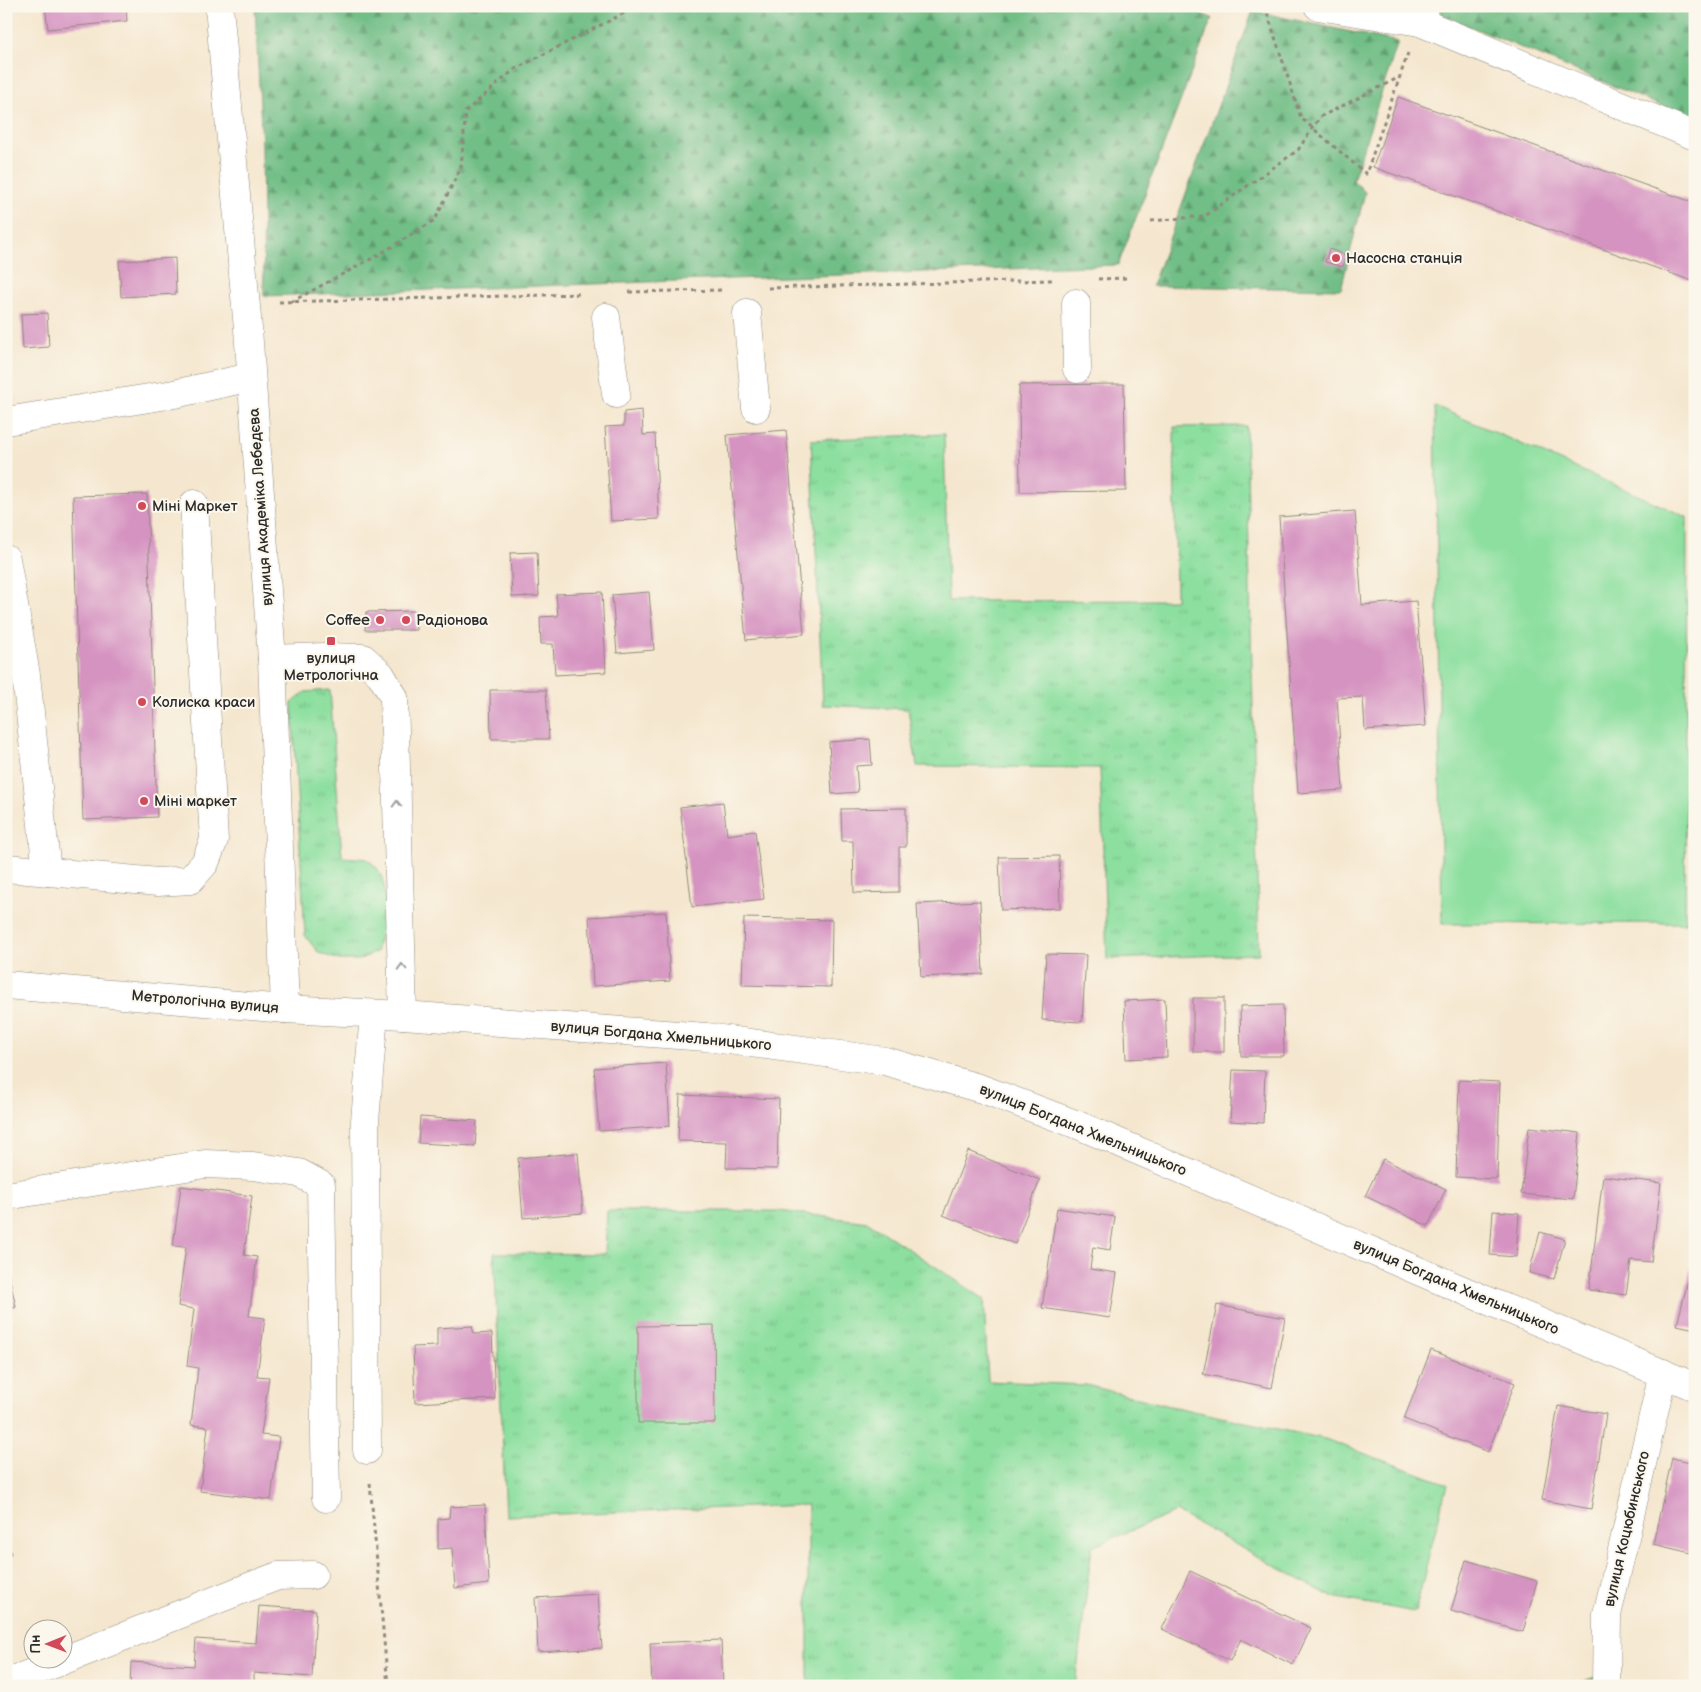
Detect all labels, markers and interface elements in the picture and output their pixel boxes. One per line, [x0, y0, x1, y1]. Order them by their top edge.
place label: Насосна станція [1346, 249, 1462, 268]
marker: Насосна станція [1330, 252, 1342, 264]
street label: вулиця Академіка Лебедєва [245, 407, 277, 607]
place label: Міні Маркет [152, 497, 238, 516]
marker: Міні Маркет [136, 500, 148, 512]
place label: Coffee [326, 611, 370, 630]
place label: Радіонова [416, 611, 488, 630]
marker: Coffee [374, 614, 386, 626]
marker: Радіонова [400, 614, 412, 626]
marker: вулиця Метрологічна [325, 635, 337, 647]
place label: вулиця Метрологічна [283, 649, 379, 685]
place label: Колиска краси [152, 693, 255, 712]
marker: Колиска краси [136, 696, 148, 708]
place label: Міні маркет [154, 792, 237, 811]
marker: Міні маркет [138, 795, 150, 807]
one-way arrow [392, 800, 402, 808]
one-way arrow [396, 962, 407, 970]
street label: Метрологічна вулиця [131, 986, 279, 1018]
street label: вулиця Богдана Хмельницького [550, 1017, 772, 1055]
street label: вулиця Богдана Хмельницького [977, 1080, 1189, 1180]
street label: вулиця Богдана Хмельницького [1350, 1235, 1562, 1339]
street label: вулиця Коцюбинського [1600, 1449, 1654, 1609]
north arrow [22, 1620, 72, 1670]
text: Пн [27, 1635, 44, 1654]

